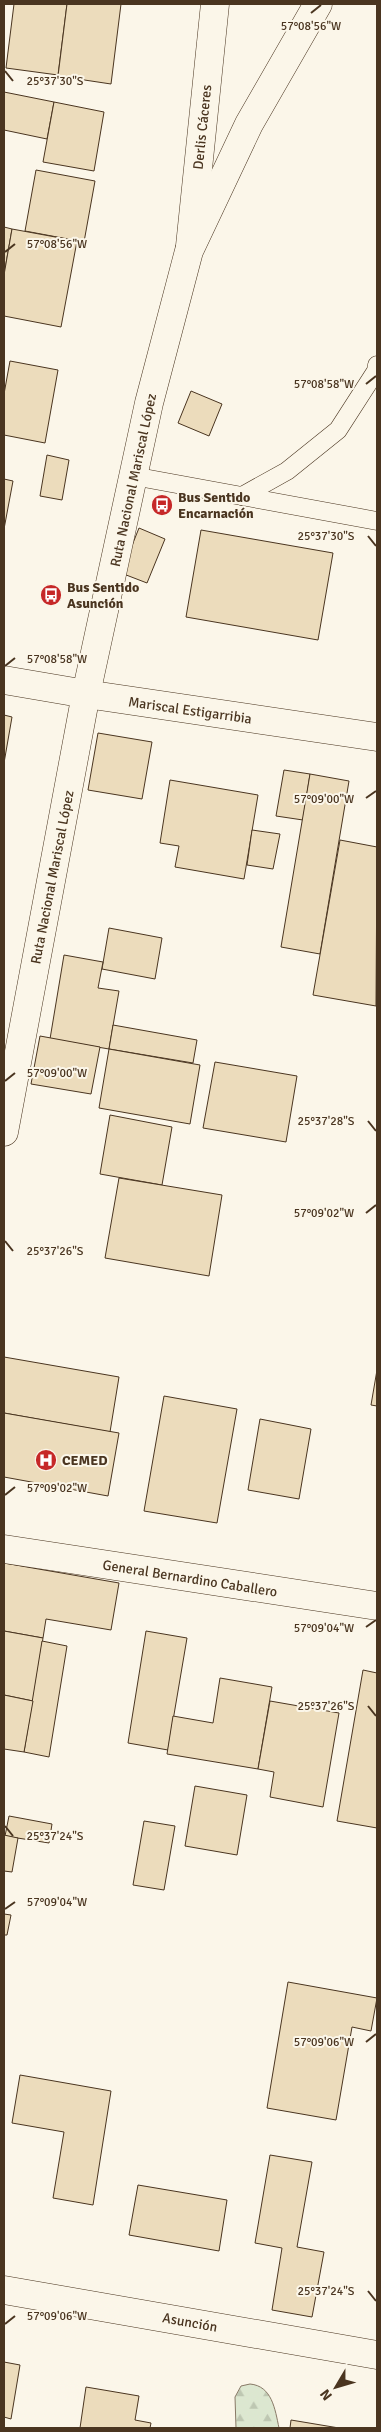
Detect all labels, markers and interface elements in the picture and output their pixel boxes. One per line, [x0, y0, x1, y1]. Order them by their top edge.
text: 57°08'56"W [281, 19, 341, 34]
text: 25°37'30"S [26, 74, 84, 89]
street label: Derlis Cáceres [190, 84, 215, 170]
text: 57°08'56"W [27, 237, 87, 252]
text: 57°08'58"W [294, 377, 354, 392]
street label: Ruta Nacional Mariscal López [107, 392, 160, 568]
place label: Bus Sentido Encarnación [178, 489, 254, 522]
bus stop icon: Bus Sentido Encarnación [150, 493, 174, 517]
text: 25°37'30"S [297, 529, 355, 544]
place label: Bus Sentido Asunción [67, 579, 139, 612]
bus stop icon: Bus Sentido Asunción [39, 583, 63, 607]
text: 57°08'58"W [27, 652, 87, 667]
street label: Mariscal Estigarribia [127, 693, 253, 728]
street label: Ruta Nacional Mariscal López [27, 789, 78, 965]
text: 57°09'00"W [294, 792, 354, 807]
text: 57°09'00"W [27, 1066, 87, 1081]
text: 25°37'28"S [297, 1114, 355, 1129]
text: 57°09'02"W [294, 1206, 354, 1221]
text: 25°37'26"S [26, 1244, 84, 1259]
hospital icon: CEMED [34, 1448, 58, 1472]
place label: CEMED [62, 1452, 108, 1469]
text: 57°09'02"W [27, 1481, 87, 1496]
street label: General Bernardino Caballero [101, 1556, 278, 1601]
text: 57°09'04"W [294, 1621, 354, 1636]
text: 25°37'26"S [297, 1699, 355, 1714]
text: 25°37'24"S [26, 1829, 84, 1844]
text: 57°09'04"W [27, 1895, 87, 1910]
text: 57°09'06"W [294, 2035, 354, 2050]
text: 25°37'24"S [297, 2284, 355, 2299]
text: 57°09'06"W [27, 2309, 87, 2324]
street label: Asunción [161, 2309, 219, 2336]
north arrow [311, 2362, 361, 2412]
text: N [316, 2386, 336, 2404]

